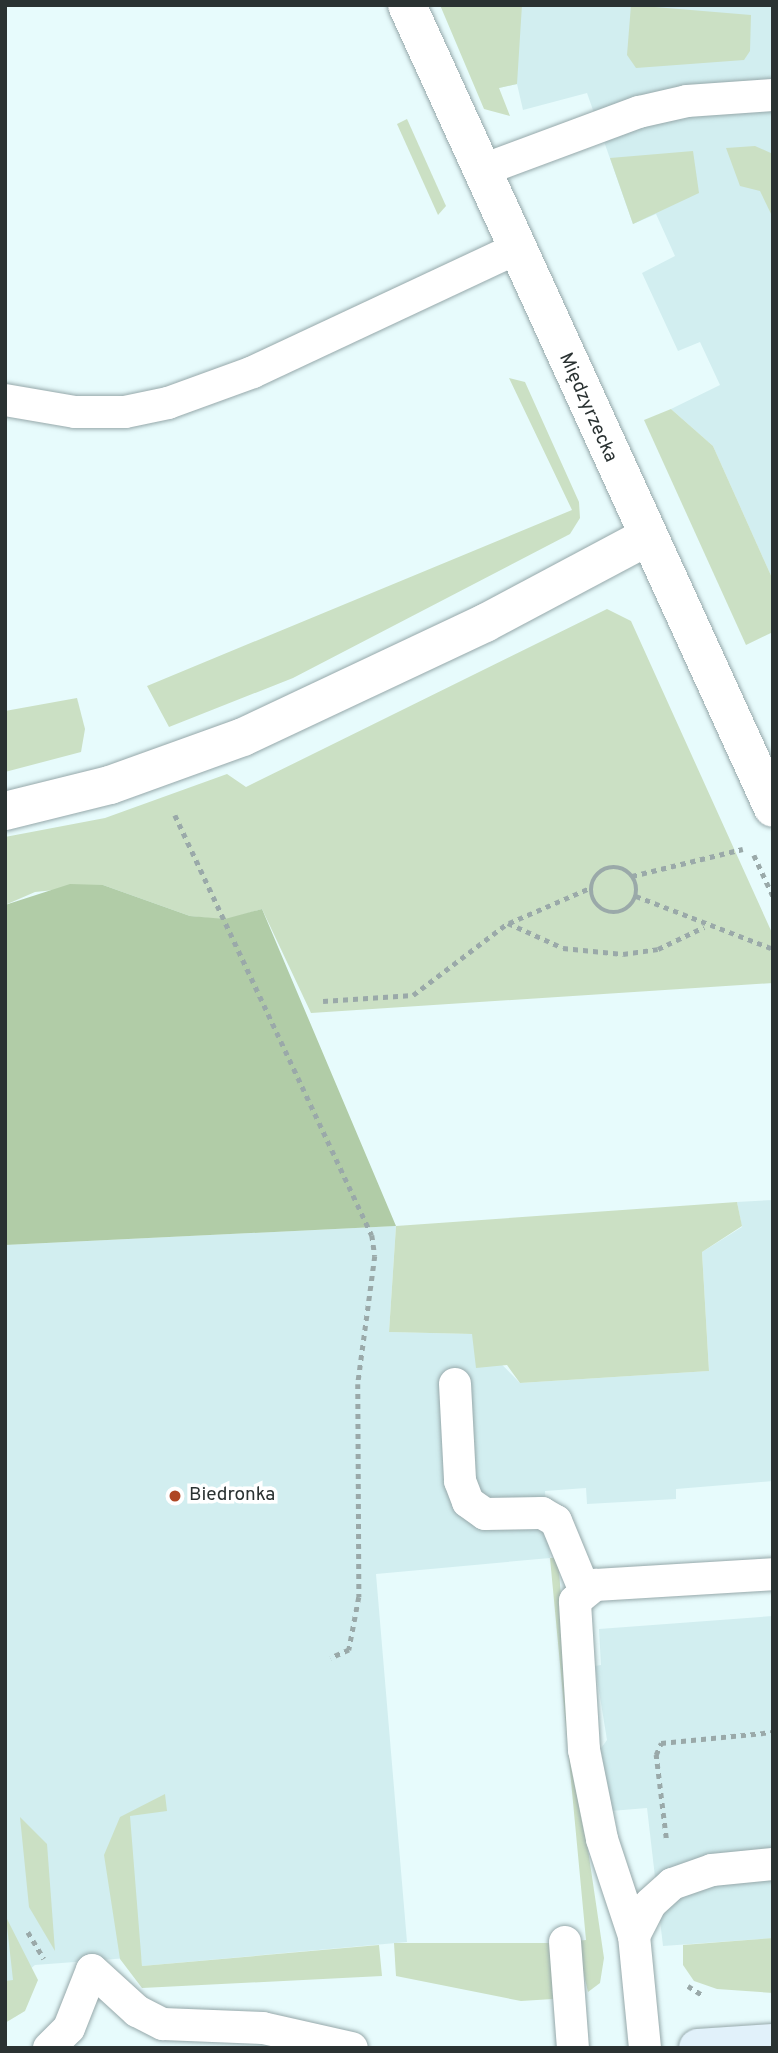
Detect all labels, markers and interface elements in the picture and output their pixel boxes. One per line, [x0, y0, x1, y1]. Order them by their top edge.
street label: Międzyrzecka [553, 350, 621, 466]
place label: Biedronka [189, 1485, 275, 1507]
marker: Biedronka [167, 1488, 183, 1504]

